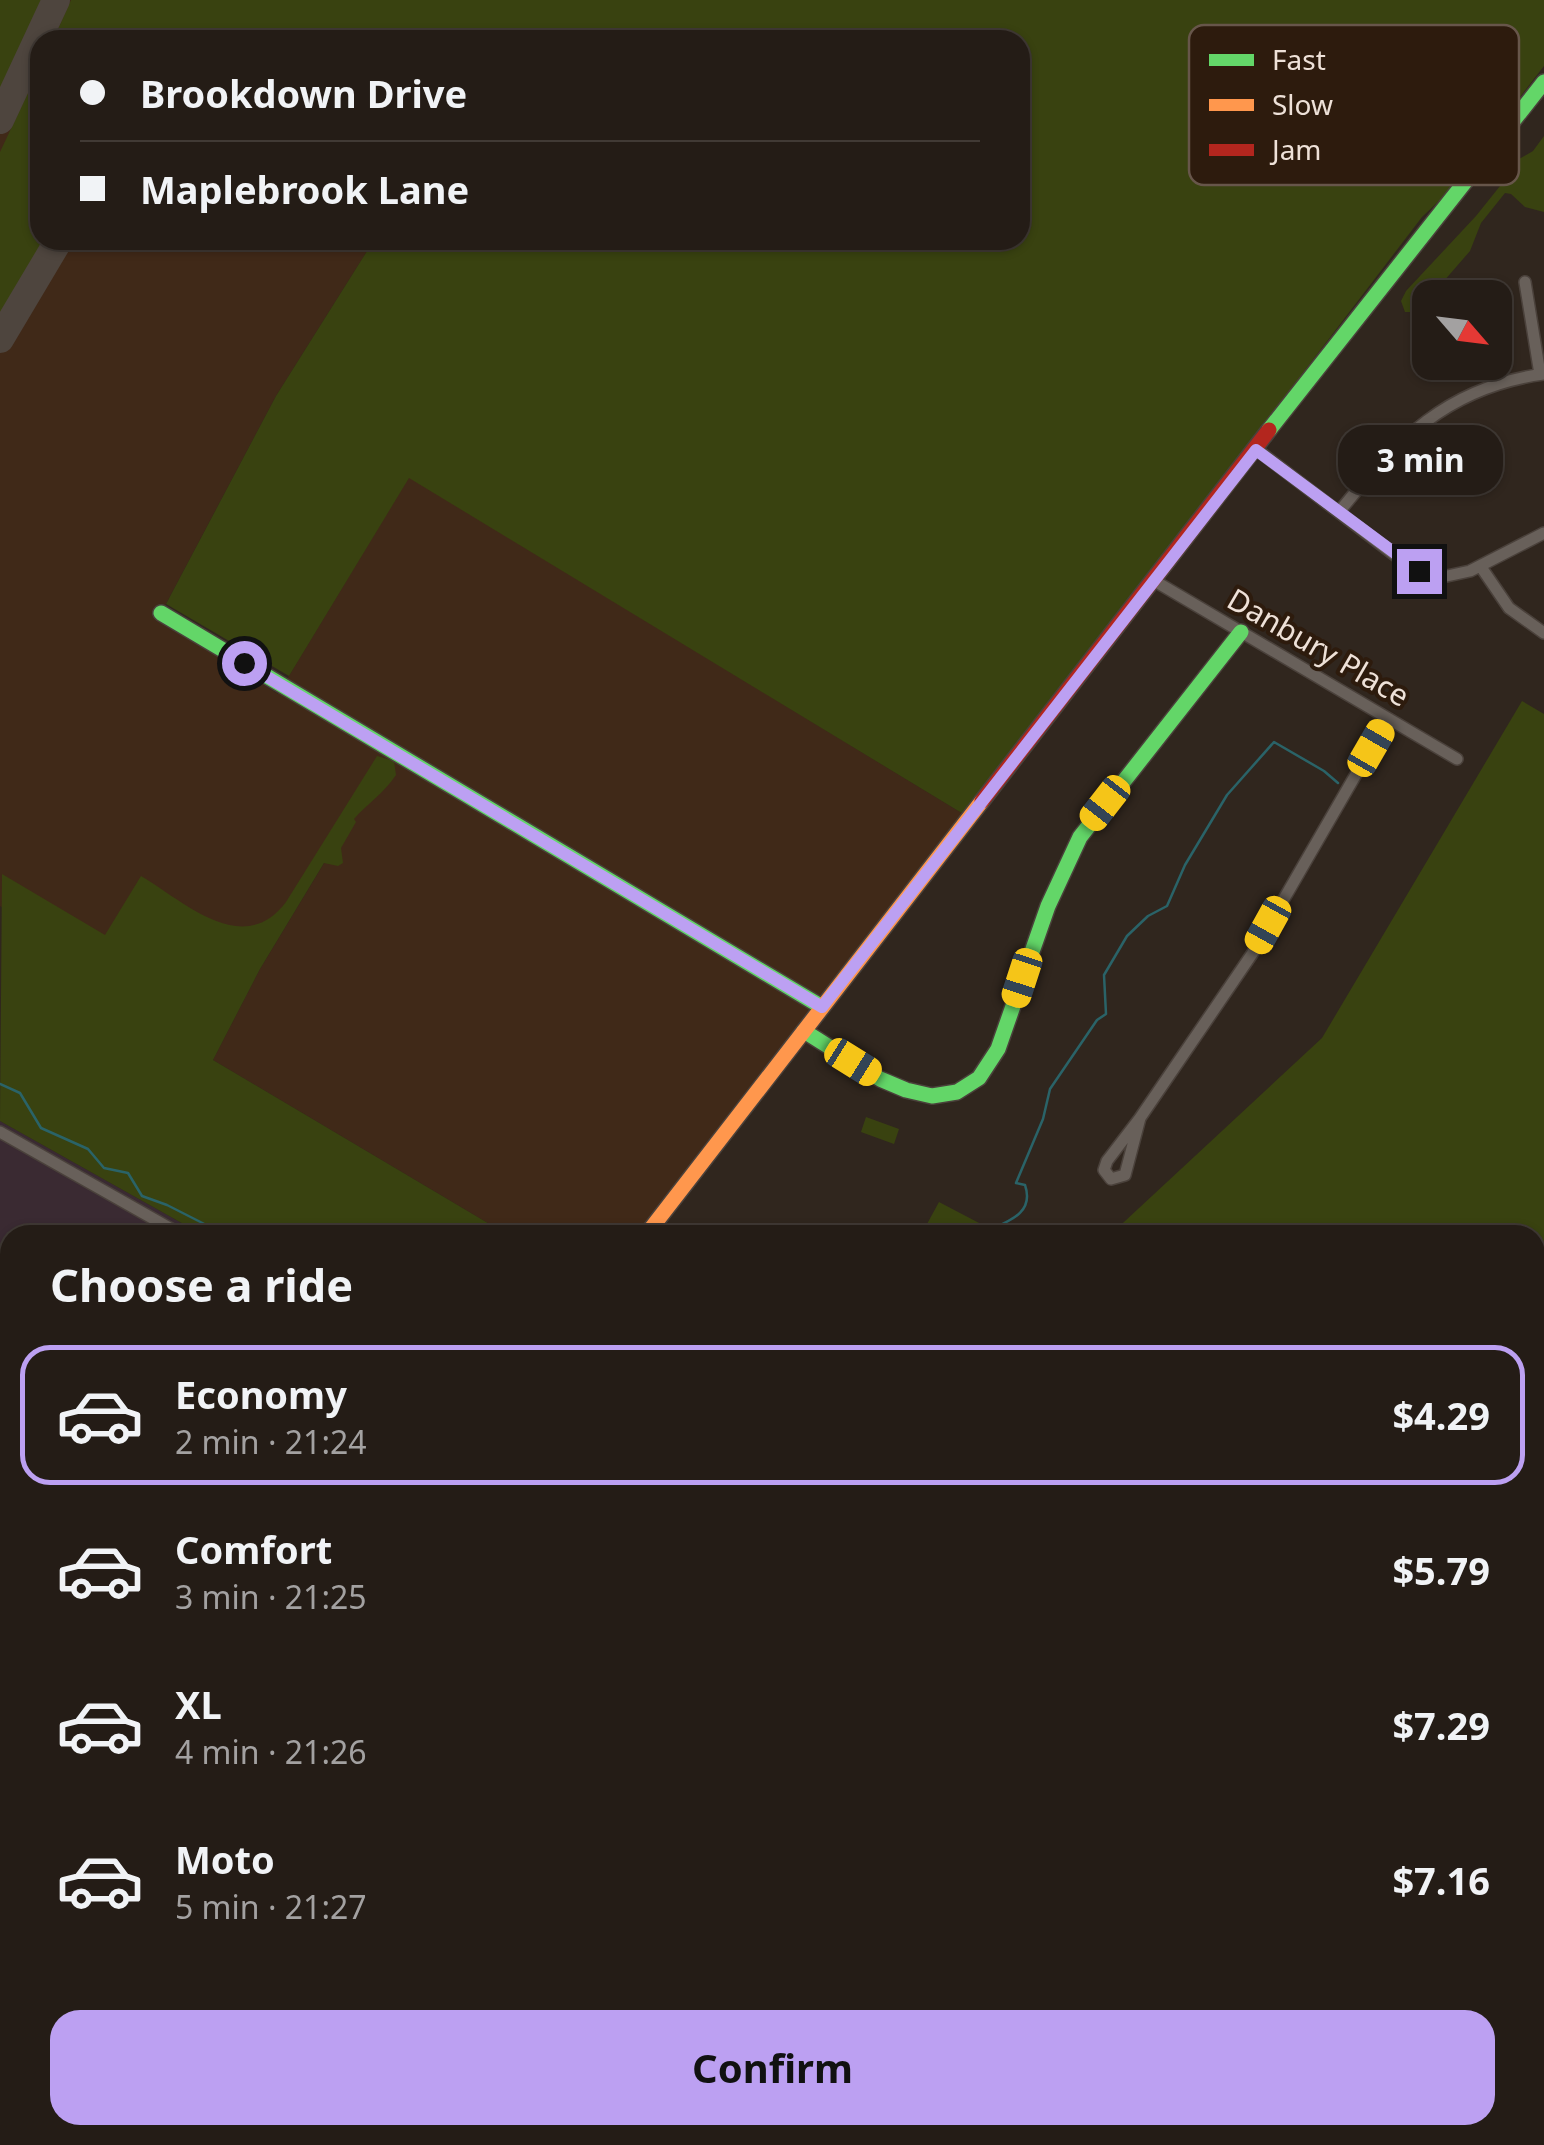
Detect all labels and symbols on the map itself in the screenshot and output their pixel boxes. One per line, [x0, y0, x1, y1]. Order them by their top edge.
legend [1189, 25, 1519, 185]
text: Fast [1272, 40, 1326, 78]
text: Slow [1272, 85, 1333, 123]
text: Jam [1269, 130, 1322, 168]
north arrow [1412, 280, 1512, 380]
callout: 3 min [1336, 426, 1502, 496]
route end [1397, 549, 1442, 594]
street label: Danbury Place [1220, 578, 1417, 715]
route start [222, 641, 267, 686]
car [1343, 715, 1399, 781]
car [1075, 770, 1135, 836]
car [1240, 891, 1296, 959]
car [998, 945, 1046, 1011]
car [820, 1033, 886, 1091]

